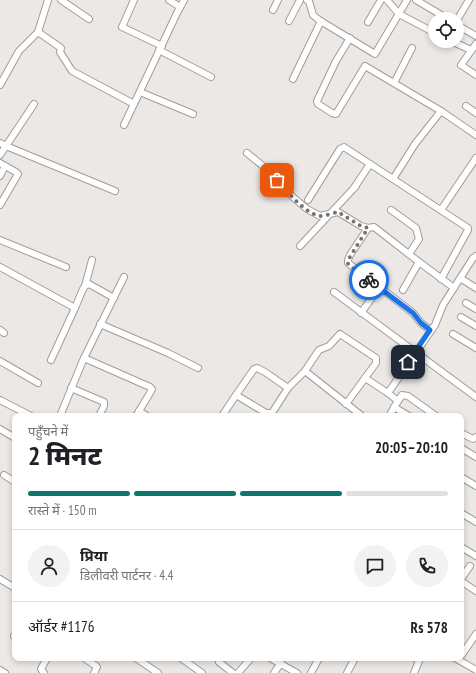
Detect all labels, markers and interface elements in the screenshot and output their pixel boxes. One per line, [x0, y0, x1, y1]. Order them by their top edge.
map controls [428, 12, 464, 48]
button: locate [428, 12, 464, 48]
pin [260, 163, 294, 197]
icon: bag [266, 169, 288, 191]
courier [349, 260, 389, 300]
icon: bike [358, 269, 380, 291]
pin [391, 345, 425, 379]
icon: home [397, 351, 419, 373]
text: पहुँचने में [28, 423, 68, 440]
text: 20:05–20:10 [375, 438, 448, 457]
text: 2 मिनट [28, 439, 102, 472]
text: रास्ते में · 150 m [28, 502, 97, 519]
button: person [28, 545, 70, 587]
button: chat [354, 545, 396, 587]
button: phone [406, 545, 448, 587]
text: प्रिया [80, 546, 108, 565]
text: डिलीवरी पार्टनर · 4.4 [80, 567, 173, 584]
text: ऑर्डर #1176 [28, 617, 94, 636]
text: Rs 578 [411, 618, 448, 637]

